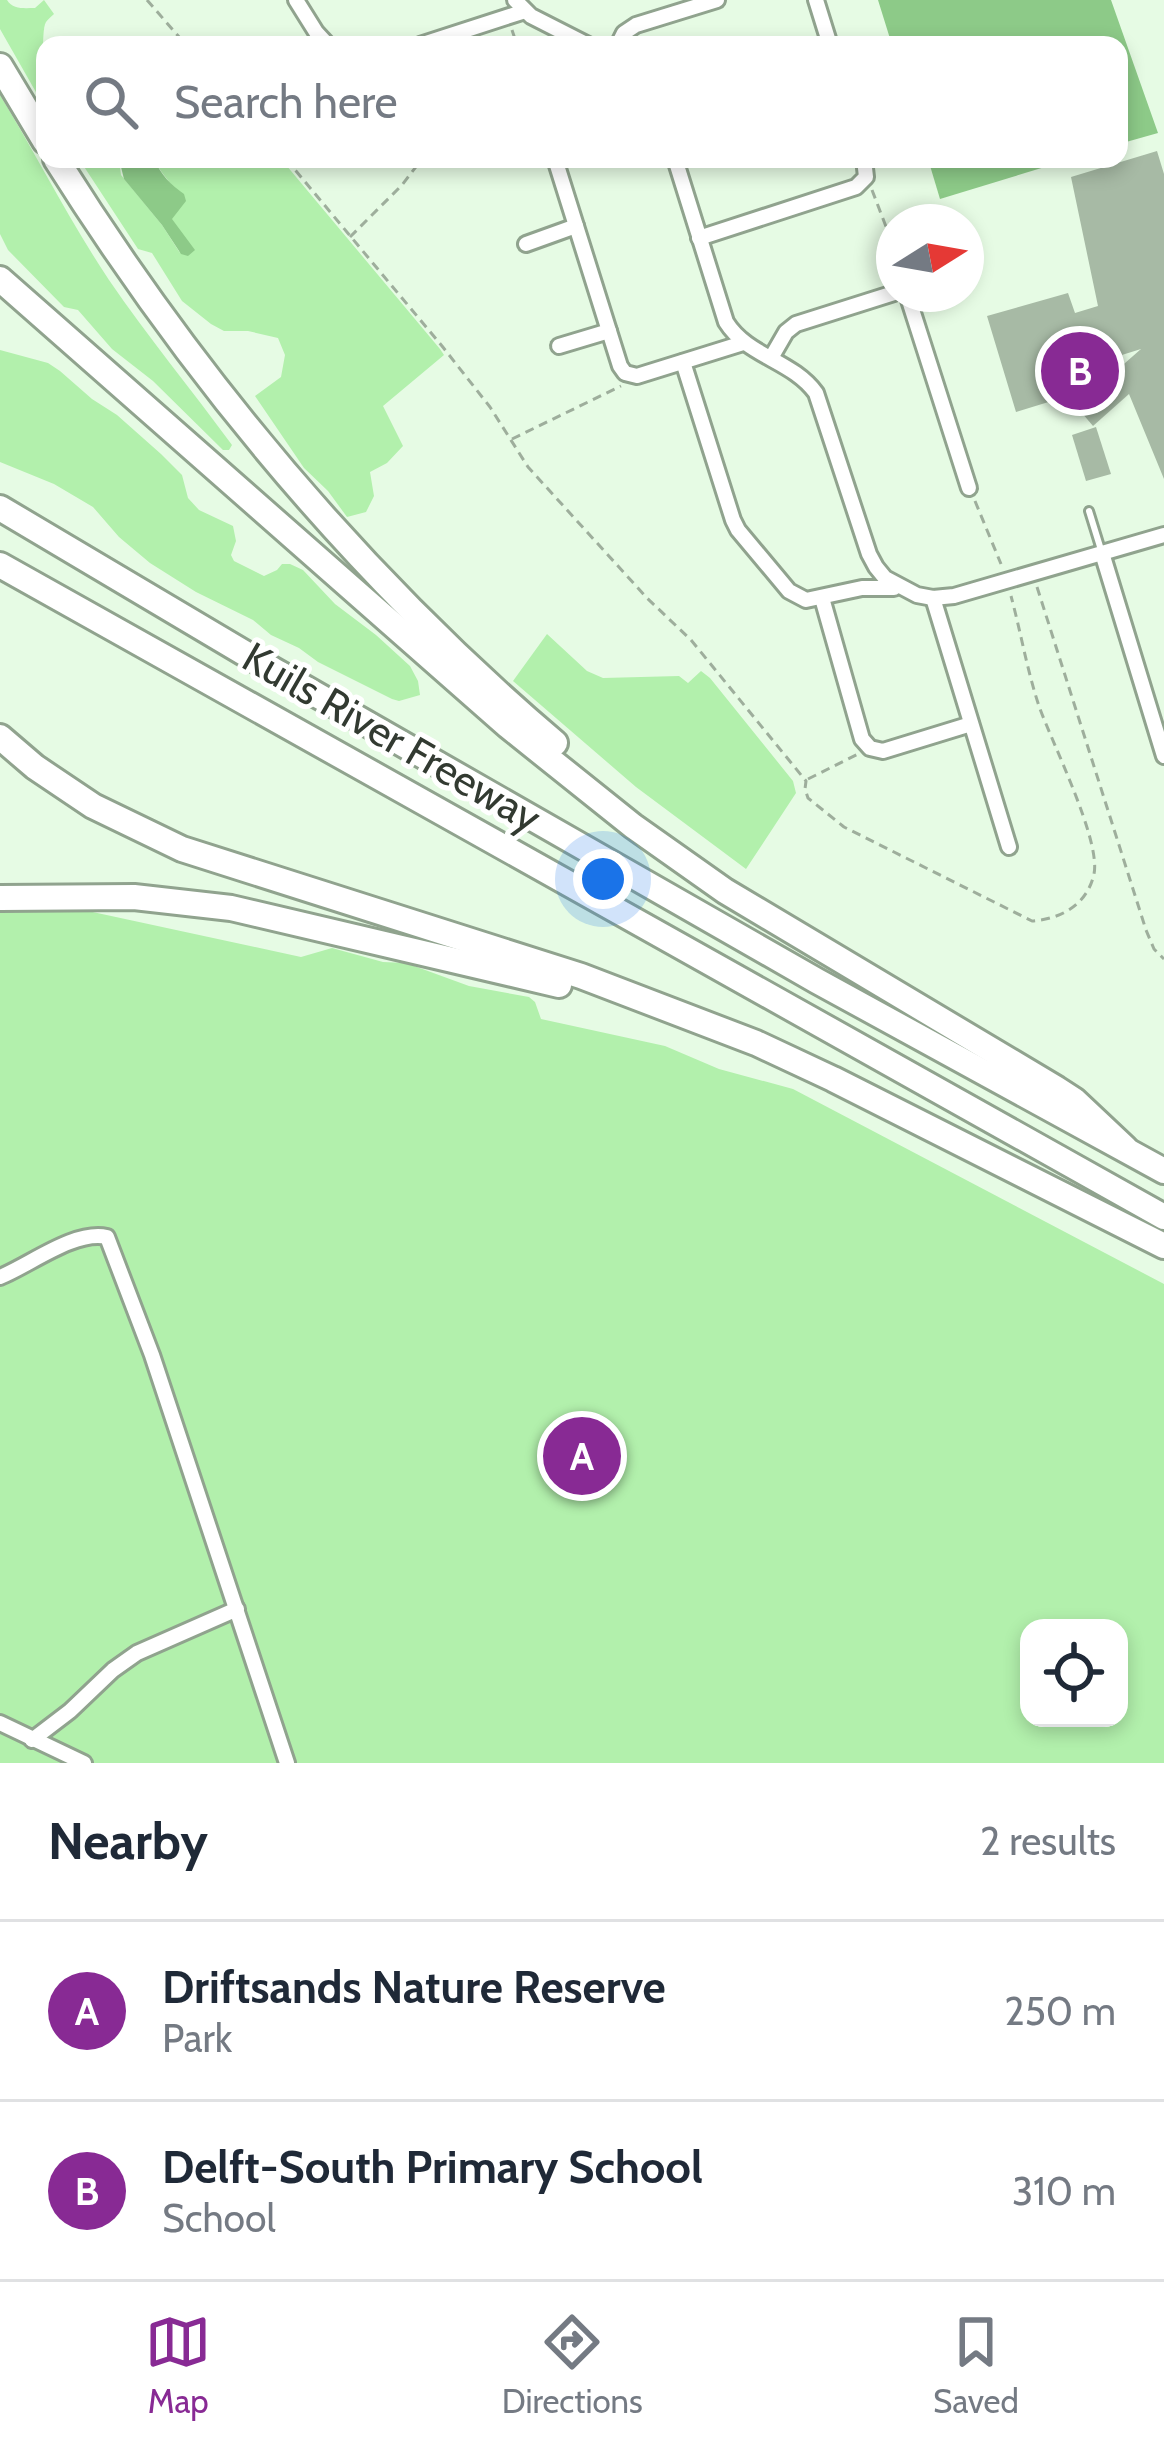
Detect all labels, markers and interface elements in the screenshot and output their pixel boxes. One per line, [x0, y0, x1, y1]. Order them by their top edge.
search box [36, 36, 1128, 168]
icon: search [78, 69, 144, 135]
text: Search here [174, 75, 398, 129]
north arrow [876, 204, 984, 312]
pin: B [1041, 326, 1119, 416]
street label: Kuils River Freeway [234, 631, 550, 843]
your location [573, 849, 633, 909]
pin: A [543, 1411, 621, 1501]
map controls [1020, 1619, 1128, 1727]
button: locate [1020, 1619, 1128, 1727]
text: Nearby [48, 1810, 208, 1872]
text: 2 results [980, 1817, 1116, 1865]
text: Driftsands Nature Reserve [162, 1960, 666, 2014]
text: A [75, 1987, 99, 2035]
text: 250 m [1004, 1987, 1116, 2035]
text: Park [162, 2014, 232, 2062]
text: Delft-South Primary School [162, 2140, 703, 2194]
text: B [75, 2167, 99, 2215]
text: 310 m [1012, 2167, 1116, 2215]
text: School [162, 2194, 276, 2242]
tab: Map [145, 2309, 211, 2421]
tab: Directions [502, 2309, 643, 2421]
tab: Saved [933, 2309, 1019, 2421]

